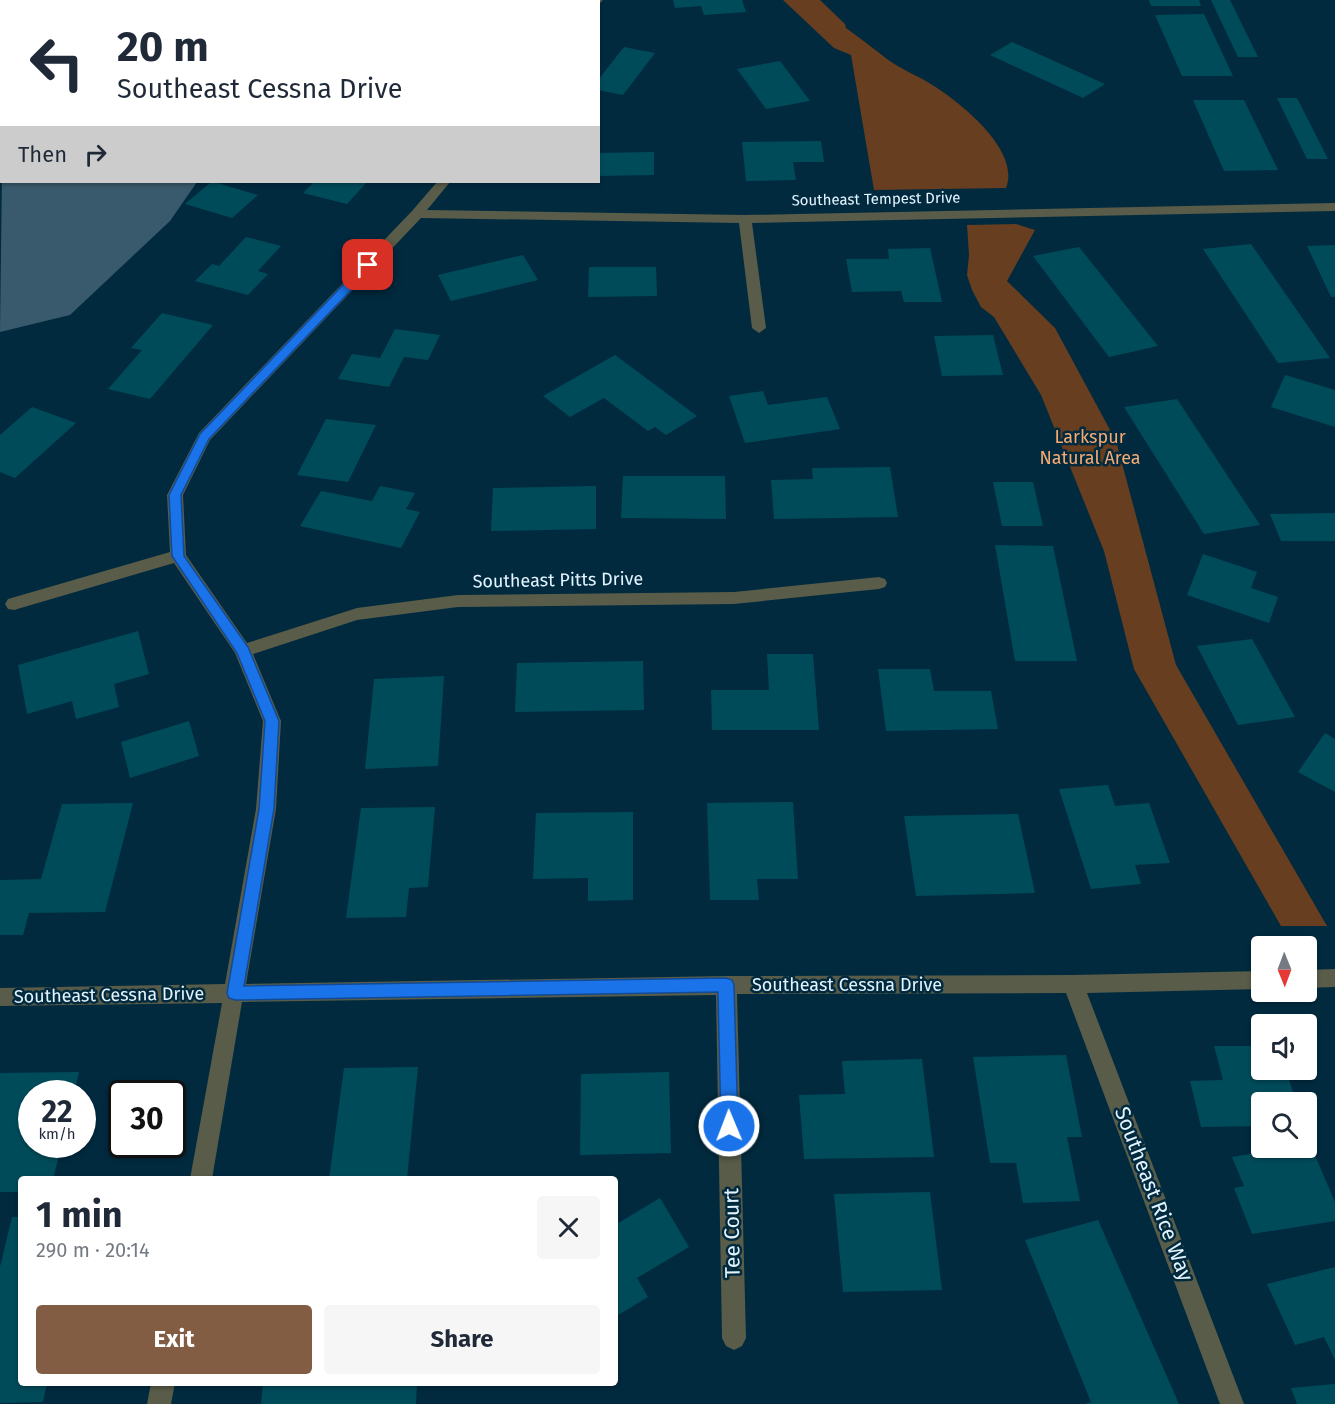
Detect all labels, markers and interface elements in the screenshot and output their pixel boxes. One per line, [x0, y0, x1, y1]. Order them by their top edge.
text: 20 m [117, 22, 209, 72]
icon: left [18, 24, 96, 102]
text: Southeast Cessna Drive [117, 73, 402, 105]
icon: right [79, 138, 112, 171]
text: Then [18, 141, 67, 168]
street label: Southeast Tempest Drive [791, 189, 961, 209]
pin [342, 239, 393, 290]
icon: arrive [351, 248, 384, 281]
park label: Larkspur Natural Area [1039, 426, 1141, 469]
street label: Southeast Pitts Drive [472, 568, 644, 592]
north arrow [1251, 936, 1317, 1002]
map controls [1251, 936, 1317, 1158]
street label: Southeast Cessna Drive [752, 974, 942, 996]
street label: Southeast Cessna Drive [14, 982, 204, 1008]
button: sound [1251, 1014, 1317, 1080]
speed limit sign: 30 [108, 1080, 186, 1158]
button: search [1251, 1092, 1317, 1158]
text: 22 [41, 1094, 73, 1130]
position arrow [697, 1094, 761, 1158]
street label: Southeast Rice Way [1109, 1103, 1199, 1285]
text: km/h [38, 1125, 76, 1143]
street label: Tee Court [718, 1188, 746, 1278]
text: 1 min [36, 1193, 123, 1237]
button: close [537, 1196, 600, 1259]
text: 290 m · 20:14 [36, 1238, 150, 1262]
button: Exit [36, 1305, 312, 1374]
button: Share [324, 1305, 600, 1374]

